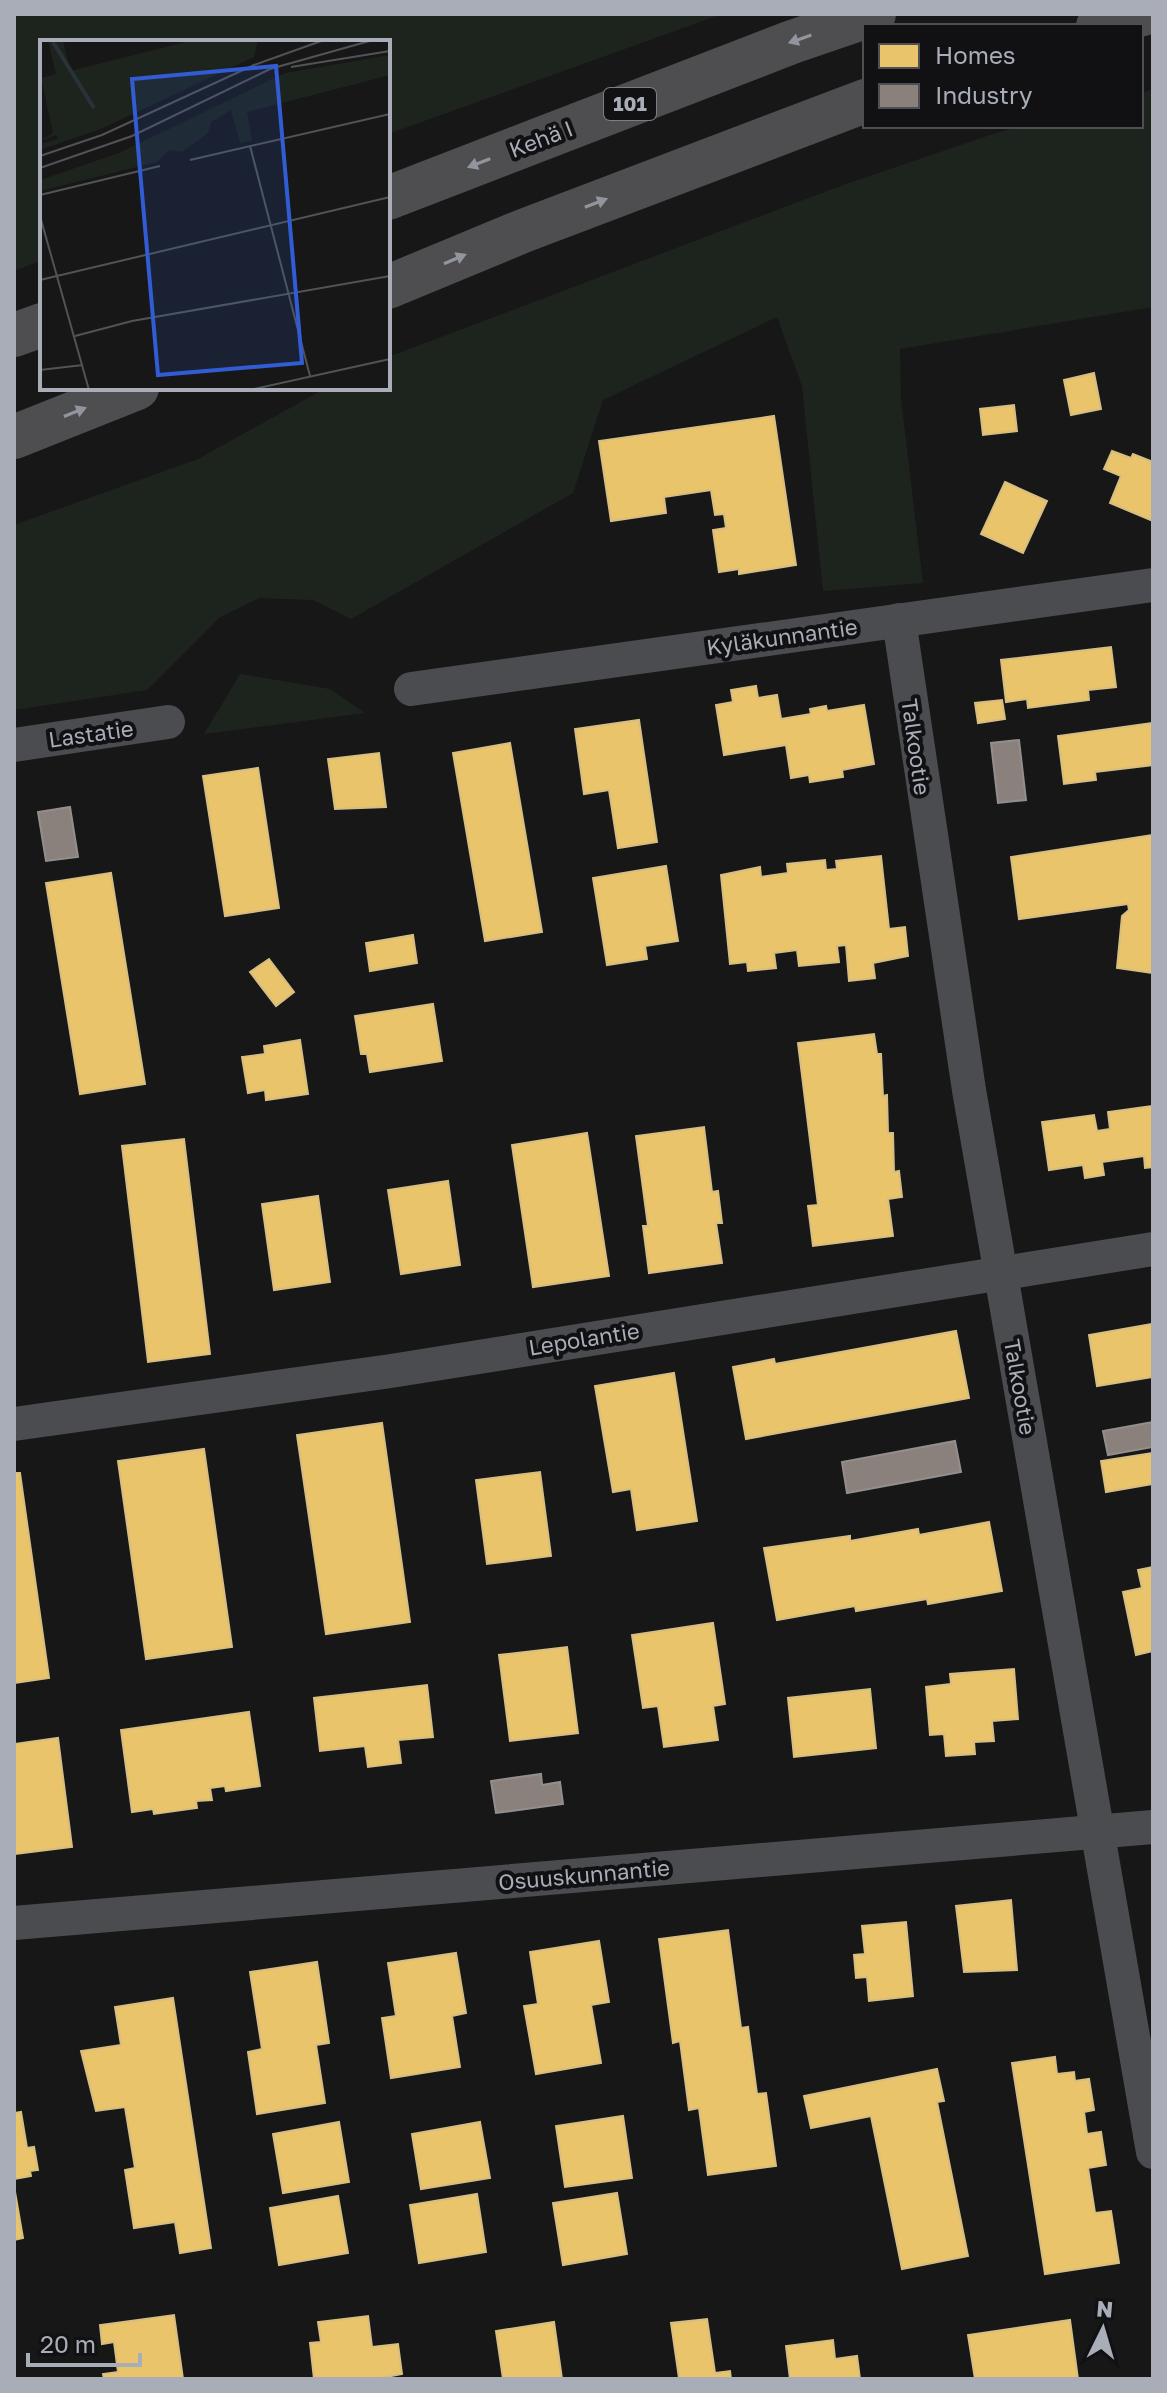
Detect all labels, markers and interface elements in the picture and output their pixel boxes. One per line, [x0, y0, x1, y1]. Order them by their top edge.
legend [863, 24, 1143, 128]
one-way arrow [788, 33, 812, 45]
inset map [40, 40, 390, 390]
text: Homes [935, 40, 1016, 69]
text: Industry [935, 80, 1032, 109]
road number: 101 [604, 88, 656, 120]
street label: Kehä I [505, 114, 576, 163]
one-way arrow [467, 157, 491, 170]
one-way arrow [584, 196, 608, 209]
one-way arrow [443, 252, 467, 265]
one-way arrow [63, 406, 87, 419]
street label: Kyläkunnantie [705, 613, 859, 660]
street label: Talkootie [896, 697, 937, 797]
street label: Lastatie [47, 714, 135, 753]
street label: Lepolantie [526, 1316, 641, 1361]
street label: Talkootie [999, 1337, 1042, 1437]
street label: Osuuskunnantie [497, 1854, 671, 1895]
north arrow [1063, 2289, 1143, 2369]
text: N [1095, 2294, 1114, 2323]
scale bar [28, 2317, 140, 2367]
text: 20 m [40, 2329, 96, 2358]

